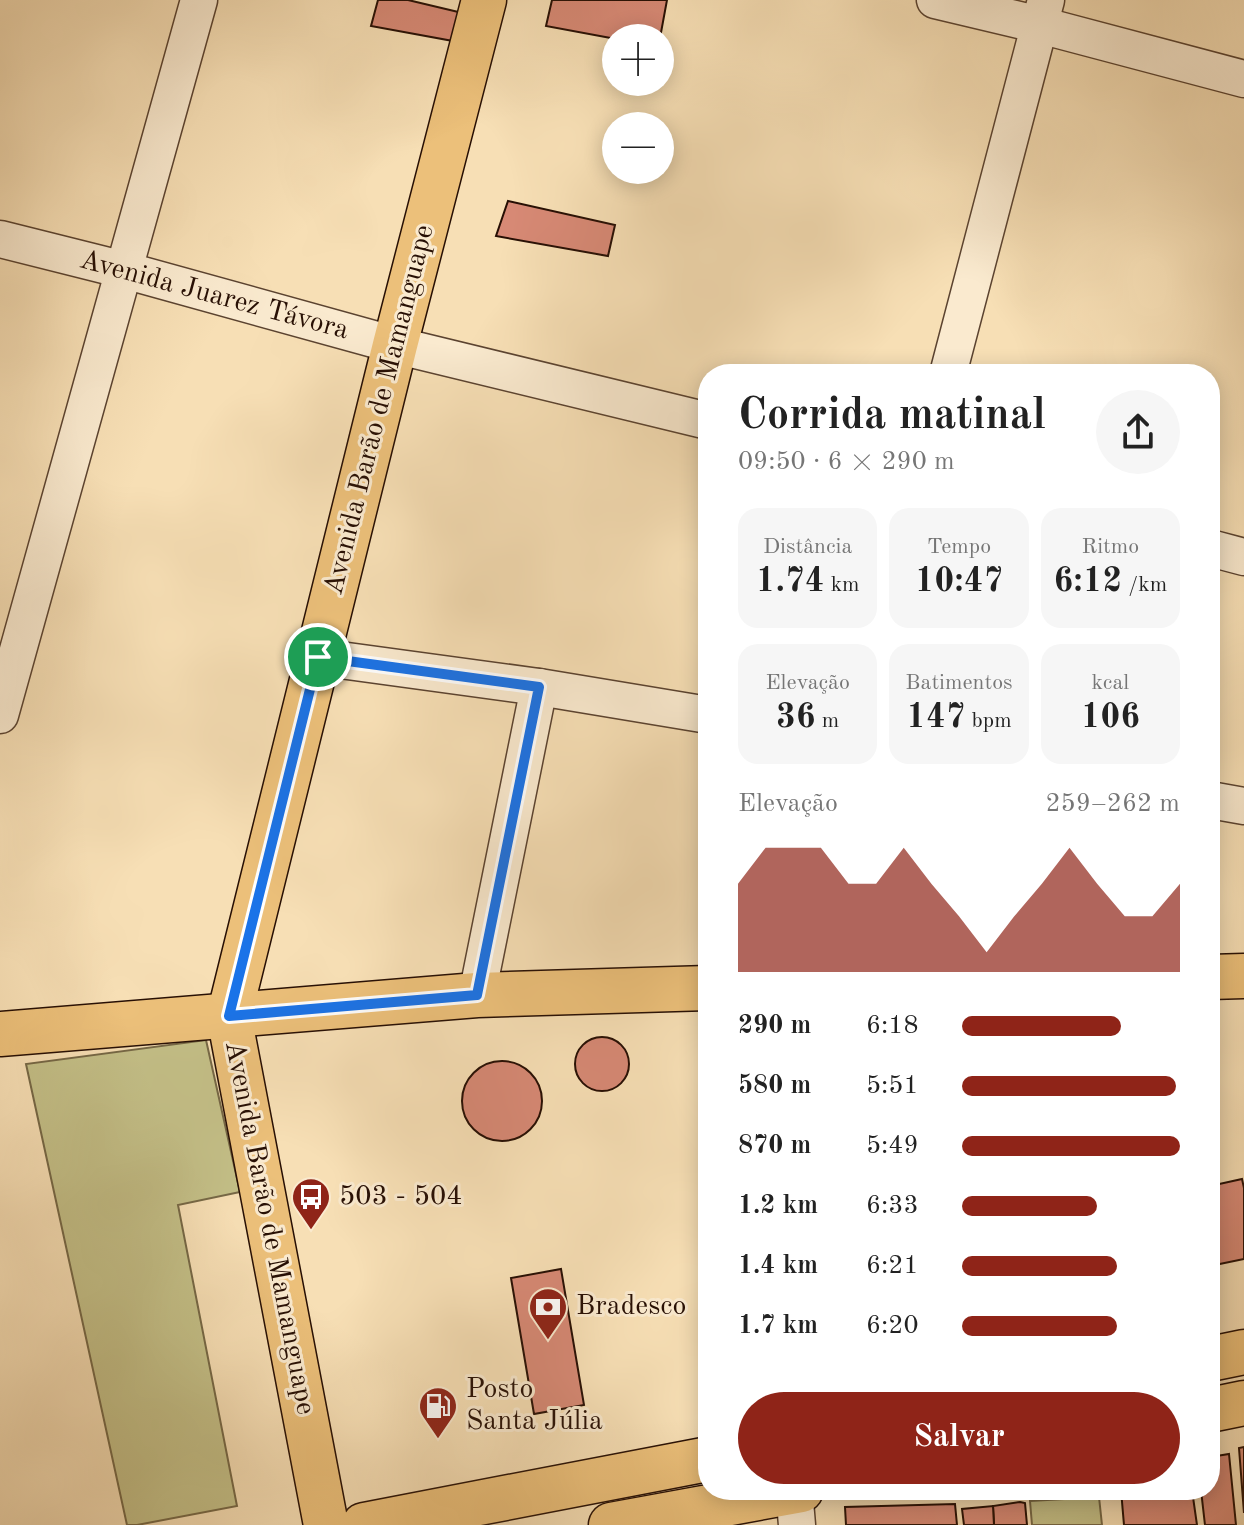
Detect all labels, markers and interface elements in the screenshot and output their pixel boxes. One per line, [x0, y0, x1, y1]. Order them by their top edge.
map controls [602, 24, 674, 184]
button: + [602, 24, 674, 96]
button: − [602, 112, 674, 184]
street label: Avenida Barão de Mamanguape [320, 222, 440, 598]
street label: Avenida Juarez Távora [76, 247, 352, 345]
button: share [1096, 390, 1180, 474]
text: Corrida matinal [738, 394, 1046, 438]
text: 09:50 · 6 × 290 m [738, 449, 955, 475]
text: Distância [763, 536, 852, 558]
text: Tempo [927, 536, 991, 558]
text: Ritmo [1081, 536, 1139, 558]
text: 1.74 [756, 565, 824, 599]
text: 10:47 [915, 565, 1003, 599]
text: 6:12 [1053, 565, 1122, 599]
text: km [824, 574, 860, 596]
text: /km [1122, 574, 1167, 596]
pin [284, 623, 352, 691]
icon: arrive [296, 635, 340, 679]
text: Elevação [765, 672, 850, 694]
text: Batimentos [905, 672, 1013, 694]
text: kcal [1091, 672, 1129, 694]
text: 36 [776, 701, 816, 735]
text: 147 [906, 701, 965, 735]
text: 106 [1081, 701, 1140, 735]
text: m [816, 710, 839, 732]
text: bpm [965, 710, 1012, 732]
text: Elevação [738, 791, 838, 817]
text: 259–262 m [1045, 791, 1180, 817]
text: 290 m [738, 1013, 811, 1039]
text: 6:18 [866, 1013, 919, 1039]
street label: Avenida Barão de Mamanguape [219, 1039, 319, 1417]
text: 580 m [738, 1073, 811, 1099]
text: 5:51 [866, 1073, 919, 1099]
text: 870 m [738, 1133, 811, 1159]
text: 5:49 [866, 1133, 919, 1159]
bus stop icon: 503 - 504 [290, 1176, 332, 1231]
place label: 503 - 504 [339, 1183, 462, 1211]
text: 1.2 km [738, 1193, 818, 1219]
text: 6:33 [866, 1193, 919, 1219]
text: 1.4 km [738, 1253, 818, 1279]
text: 6:21 [866, 1253, 919, 1279]
bank icon: Bradesco [527, 1286, 569, 1341]
place label: Bradesco [576, 1293, 686, 1321]
text: 1.7 km [738, 1313, 818, 1339]
text: 6:20 [866, 1313, 919, 1339]
place label: Posto Santa Júlia [466, 1376, 603, 1436]
fuel station icon: Posto Santa Júlia [417, 1385, 459, 1440]
button: Salvar [738, 1392, 1180, 1484]

